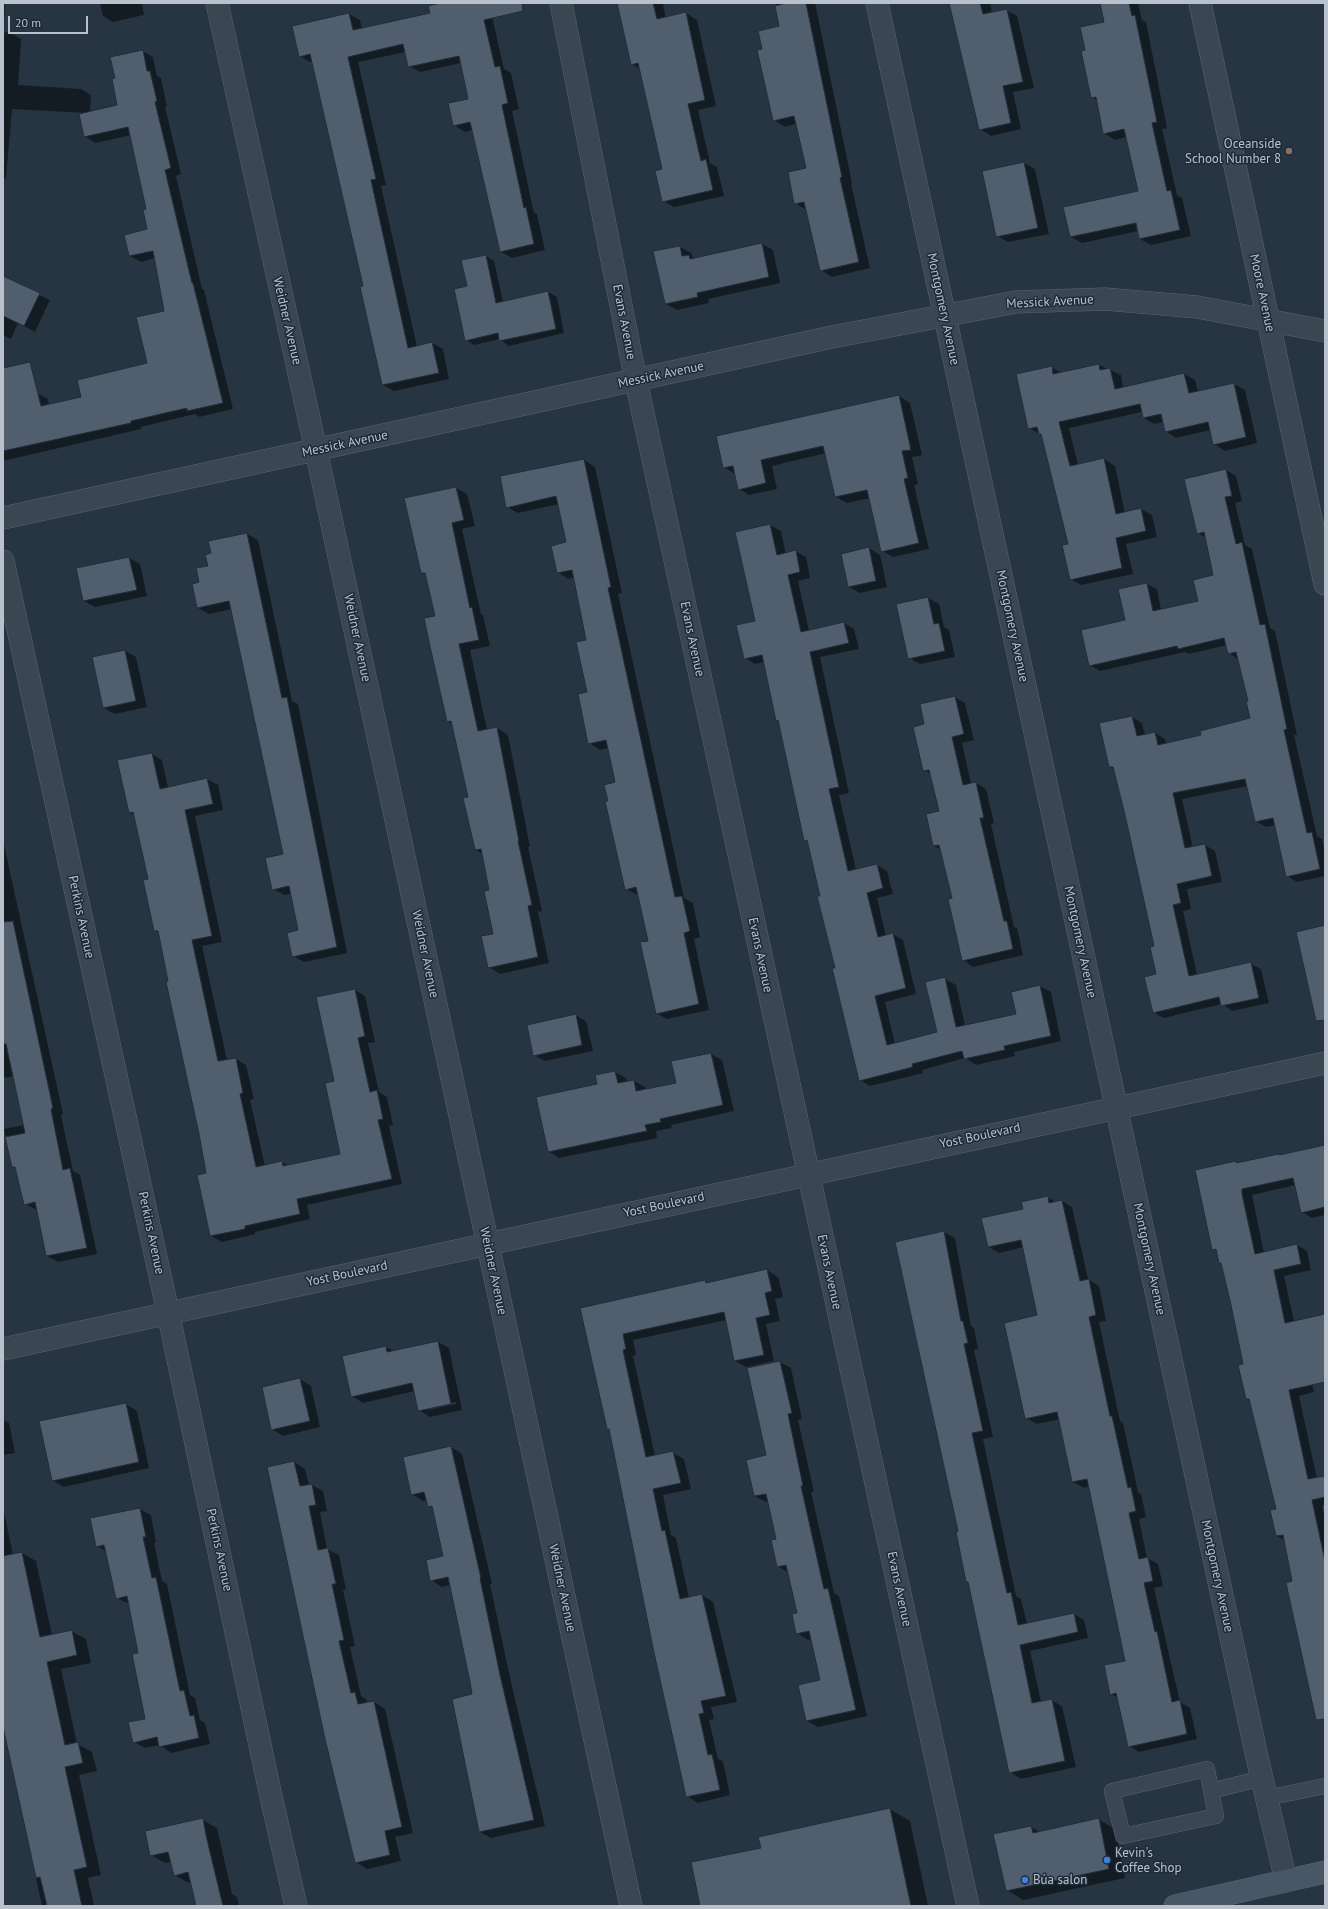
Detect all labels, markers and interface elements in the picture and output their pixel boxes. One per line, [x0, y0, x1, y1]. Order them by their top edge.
scale bar [10, 8, 90, 34]
text: 20 m [15, 15, 41, 30]
place label: Oceanside School Number 8 [1185, 136, 1281, 167]
marker: Oceanside School Number 8 [1284, 146, 1294, 156]
street label: Montgomery Avenue [923, 251, 963, 367]
street label: Moore Avenue [1246, 253, 1278, 333]
street label: Weidner Avenue [269, 276, 305, 366]
street label: Evans Avenue [609, 283, 639, 361]
street label: Messick Avenue [1006, 292, 1094, 312]
street label: Messick Avenue [617, 358, 705, 392]
street label: Messick Avenue [301, 427, 389, 461]
street label: Montgomery Avenue [992, 568, 1032, 684]
street label: Weidner Avenue [340, 593, 374, 683]
street label: Evans Avenue [676, 600, 708, 678]
street label: Perkins Avenue [65, 874, 97, 960]
street label: Montgomery Avenue [1060, 884, 1100, 1000]
street label: Weidner Avenue [408, 909, 442, 999]
street label: Evans Avenue [744, 916, 776, 994]
street label: Yost Boulevard [938, 1120, 1022, 1152]
street label: Yost Boulevard [622, 1189, 706, 1221]
street label: Perkins Avenue [135, 1190, 167, 1276]
street label: Montgomery Avenue [1129, 1201, 1169, 1317]
street label: Weidner Avenue [476, 1226, 510, 1316]
street label: Evans Avenue [813, 1233, 845, 1311]
street label: Yost Boulevard [305, 1258, 389, 1290]
street label: Perkins Avenue [203, 1507, 235, 1593]
street label: Montgomery Avenue [1197, 1518, 1237, 1634]
street label: Weidner Avenue [545, 1543, 579, 1633]
street label: Evans Avenue [883, 1550, 915, 1628]
place label: Kevin's Coffee Shop [1115, 1845, 1181, 1876]
marker: Kevin's Coffee Shop [1102, 1855, 1112, 1865]
place label: Búa salon [1033, 1872, 1087, 1888]
marker: Búa salon [1020, 1875, 1030, 1885]

